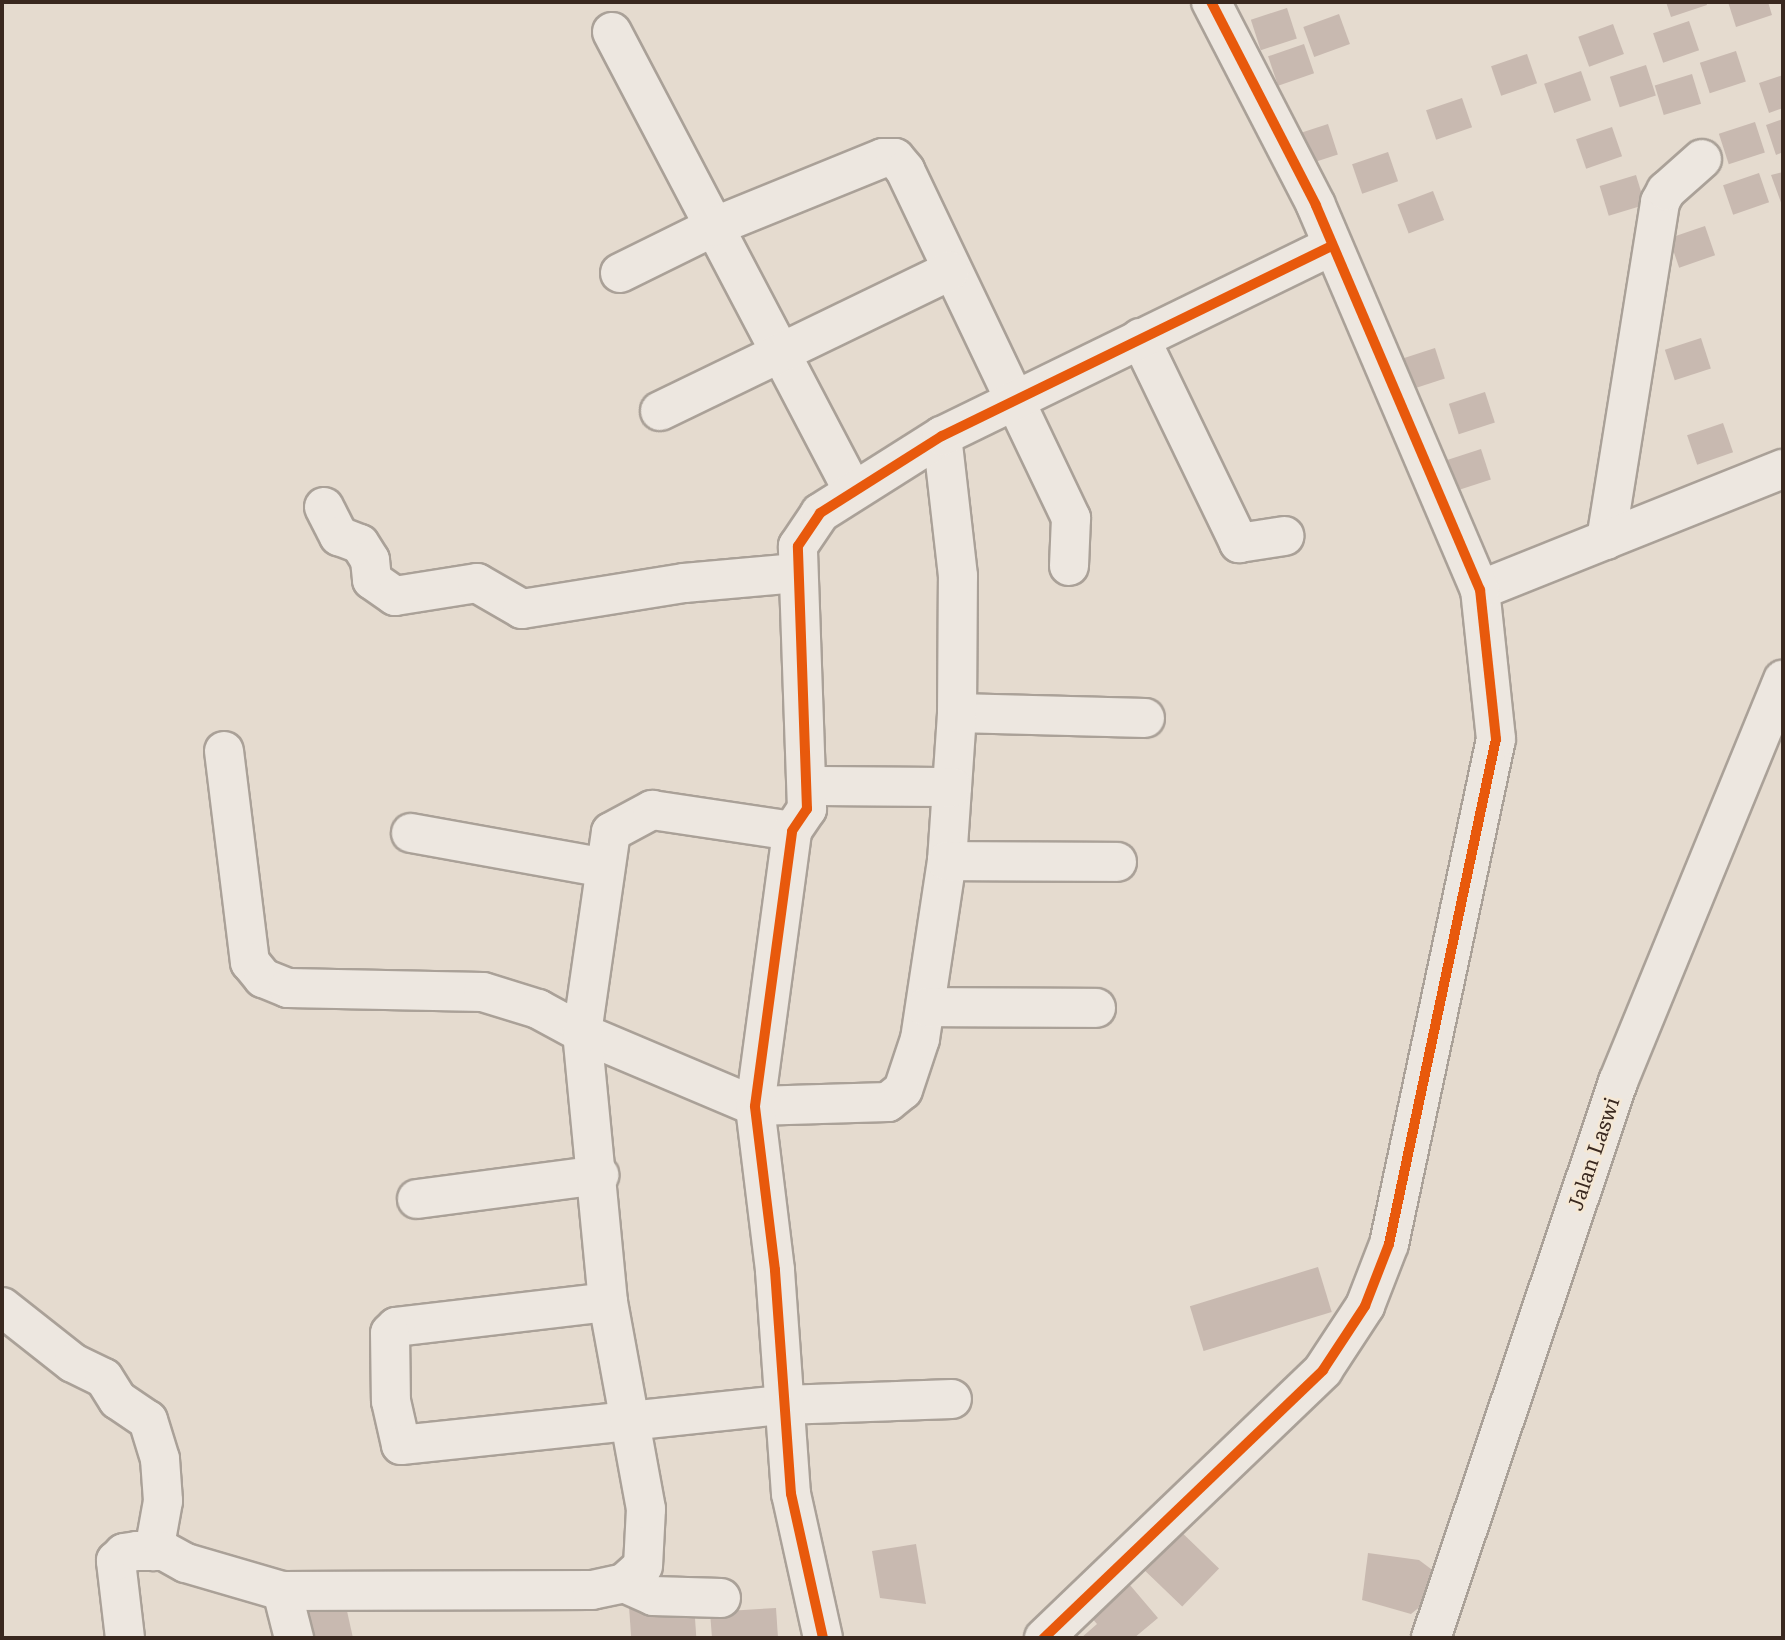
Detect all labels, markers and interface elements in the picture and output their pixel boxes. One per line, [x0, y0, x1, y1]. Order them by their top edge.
street label: Jalan Laswi [1563, 1094, 1625, 1214]

